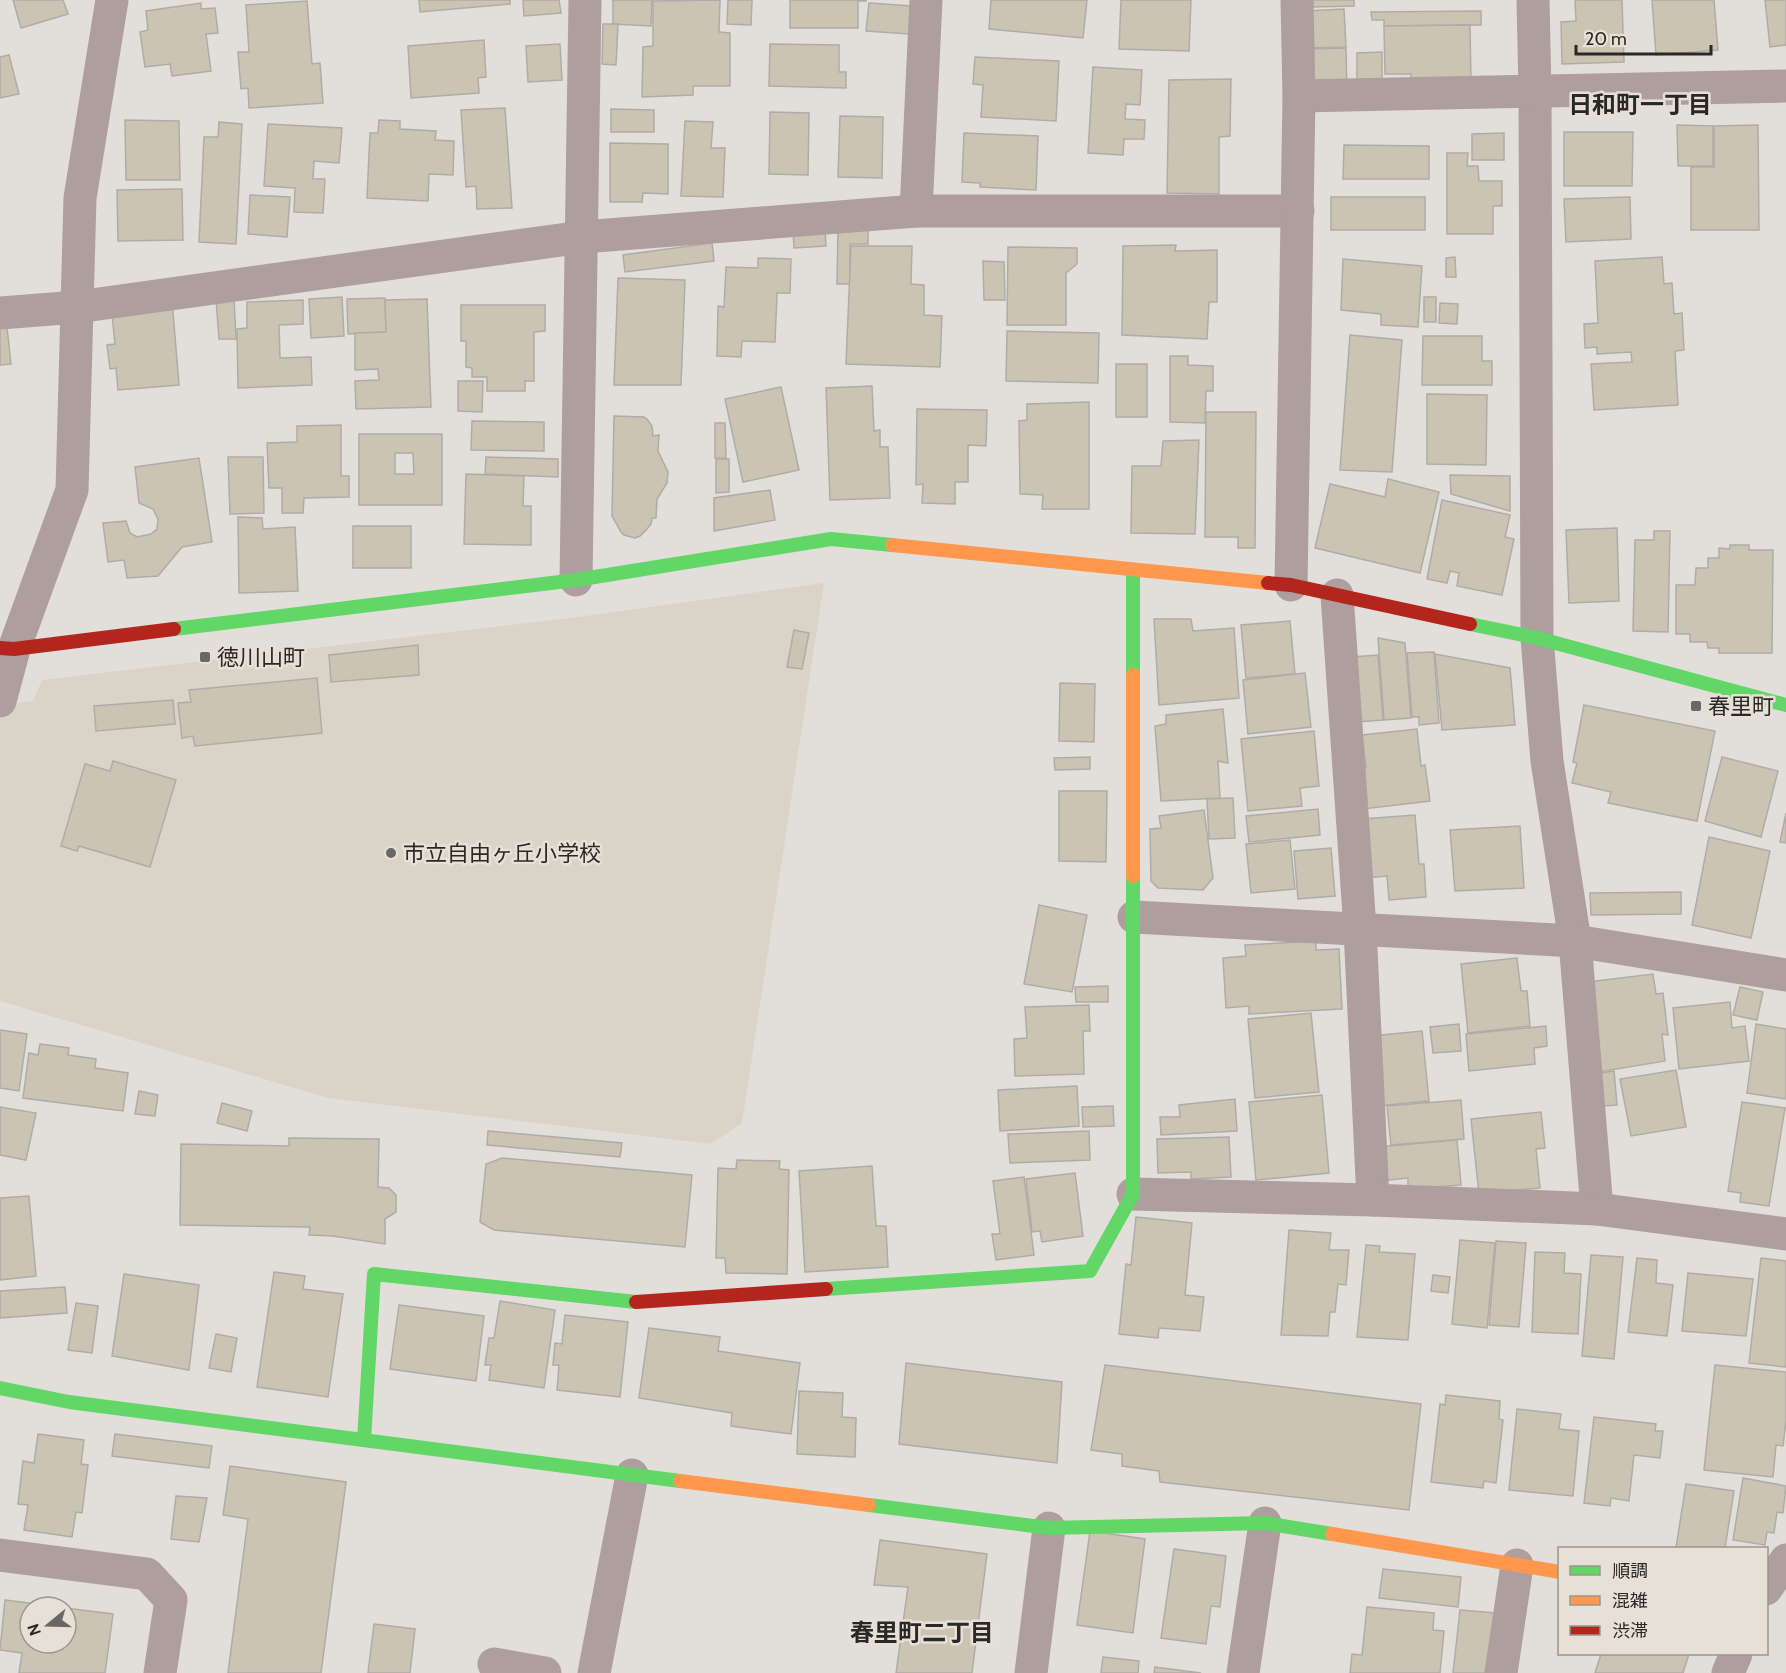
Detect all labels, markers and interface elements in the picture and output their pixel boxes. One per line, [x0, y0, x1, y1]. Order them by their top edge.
scale bar [1576, 18, 1711, 56]
text: 20 m [1585, 28, 1627, 50]
district label: 日和町一丁目 [1568, 90, 1712, 119]
place label: 徳川山町 [217, 644, 305, 671]
marker: 徳川山町 [198, 650, 212, 664]
place label: 春里町 [1708, 693, 1774, 720]
marker: 春里町 [1689, 699, 1703, 713]
place label: 市立自由ヶ丘小学校 [403, 840, 601, 867]
marker: 市立自由ヶ丘小学校 [384, 846, 398, 860]
legend [1558, 1547, 1768, 1655]
text: 順調 [1612, 1560, 1648, 1582]
text: 混雑 [1612, 1590, 1648, 1612]
north arrow [18, 1595, 78, 1655]
district label: 春里町二丁目 [850, 1618, 994, 1647]
text: 渋滞 [1612, 1620, 1648, 1642]
text: N [23, 1621, 45, 1638]

